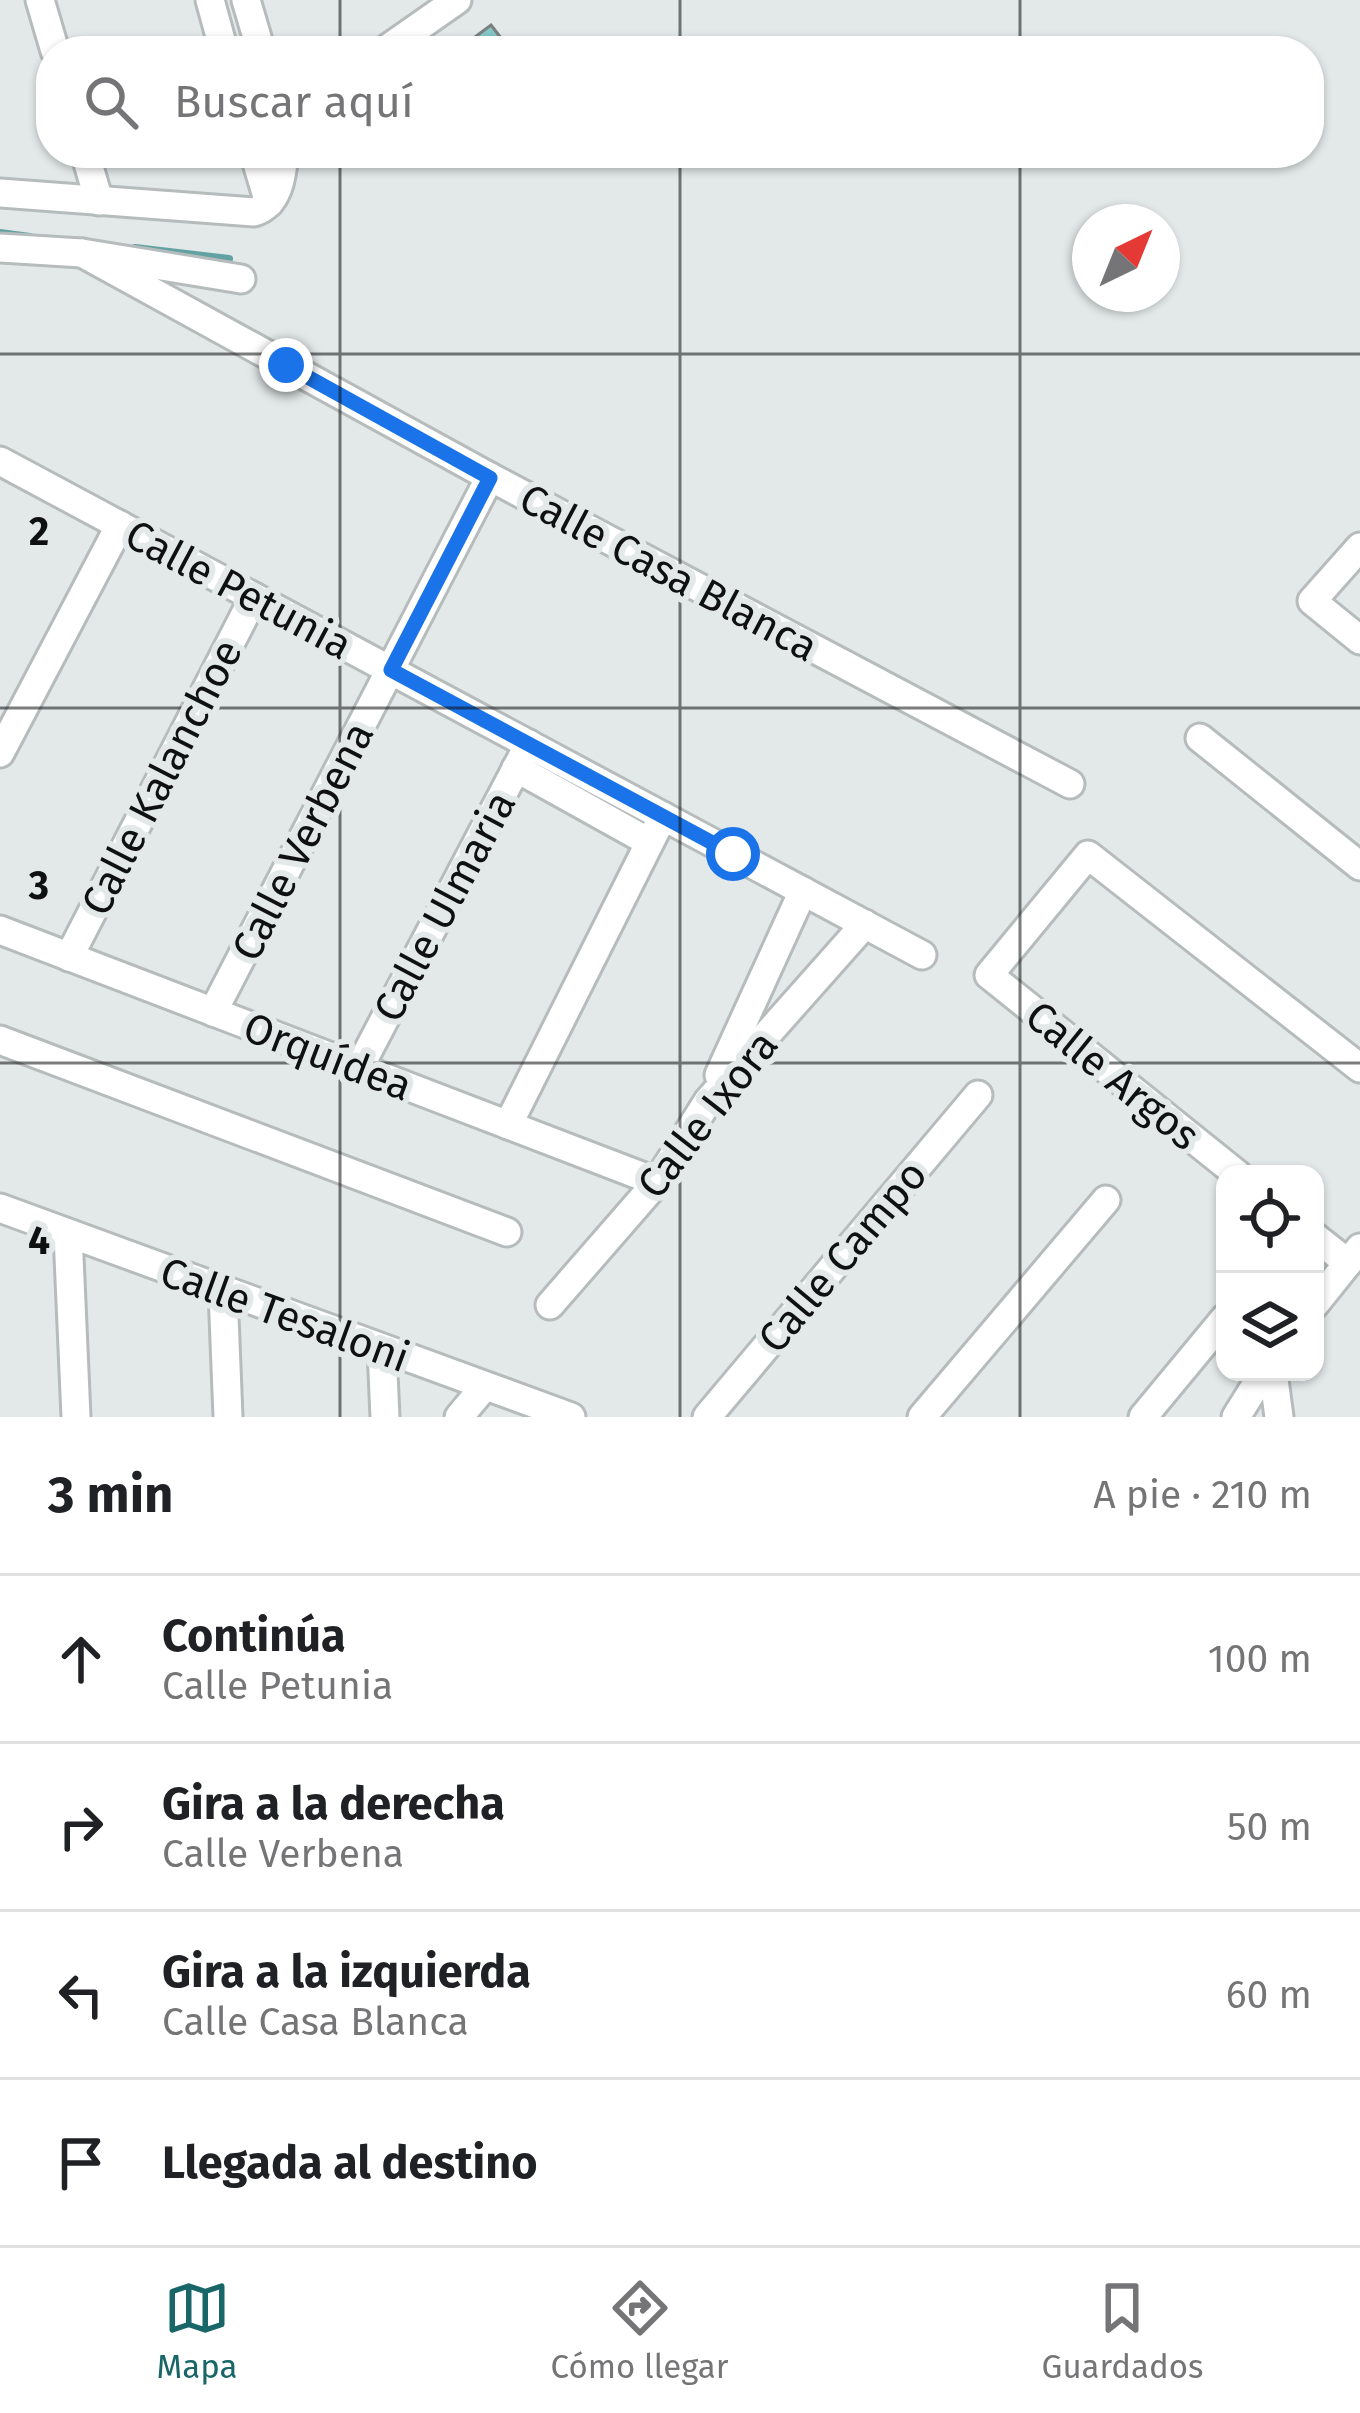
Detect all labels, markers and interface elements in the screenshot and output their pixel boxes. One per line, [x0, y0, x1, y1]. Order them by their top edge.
search box [36, 36, 1324, 168]
icon: search [78, 69, 144, 135]
text: Buscar aquí [174, 75, 414, 129]
north arrow [1072, 204, 1180, 312]
route end [259, 338, 313, 392]
street label: Calle Casa Blanca [511, 473, 826, 672]
text: 2 [29, 509, 49, 555]
street label: Calle Petunia [117, 509, 360, 670]
street label: Calle Kalanchoe [71, 631, 253, 924]
street label: Calle Verbena [221, 714, 384, 969]
street label: Calle Ulmaria [363, 783, 527, 1030]
route start [706, 827, 760, 881]
text: 3 [28, 863, 49, 909]
street label: Calle Argos [1015, 991, 1209, 1161]
street label: Orquídea [237, 1002, 419, 1112]
street label: Calle Ixora [627, 1021, 789, 1208]
street label: Calle Campo [748, 1150, 938, 1363]
map controls [1216, 1165, 1324, 1381]
button: locate [1216, 1165, 1324, 1273]
text: 4 [28, 1218, 50, 1264]
street label: Calle Tesaloni [153, 1247, 416, 1383]
button: layers [1216, 1273, 1324, 1381]
text: 3 min [48, 1464, 174, 1526]
text: A pie · 210 m [1093, 1472, 1312, 1518]
text: Continúa [162, 1609, 346, 1663]
icon: ahead [48, 1626, 114, 1692]
text: 100 m [1208, 1636, 1312, 1682]
text: Calle Petunia [162, 1663, 393, 1709]
text: Gira a la derecha [162, 1777, 505, 1831]
icon: right [48, 1794, 114, 1860]
text: 50 m [1227, 1804, 1312, 1850]
text: Calle Verbena [162, 1831, 404, 1877]
text: Gira a la izquierda [162, 1945, 531, 1999]
icon: left [48, 1962, 114, 2028]
text: 60 m [1226, 1972, 1312, 2018]
text: Calle Casa Blanca [162, 1999, 469, 2045]
icon: arrive [48, 2130, 114, 2196]
text: Llegada al destino [162, 2136, 537, 2190]
tab: Mapa [157, 2275, 237, 2387]
tab: Cómo llegar [551, 2275, 728, 2387]
tab: Guardados [1042, 2275, 1203, 2387]

